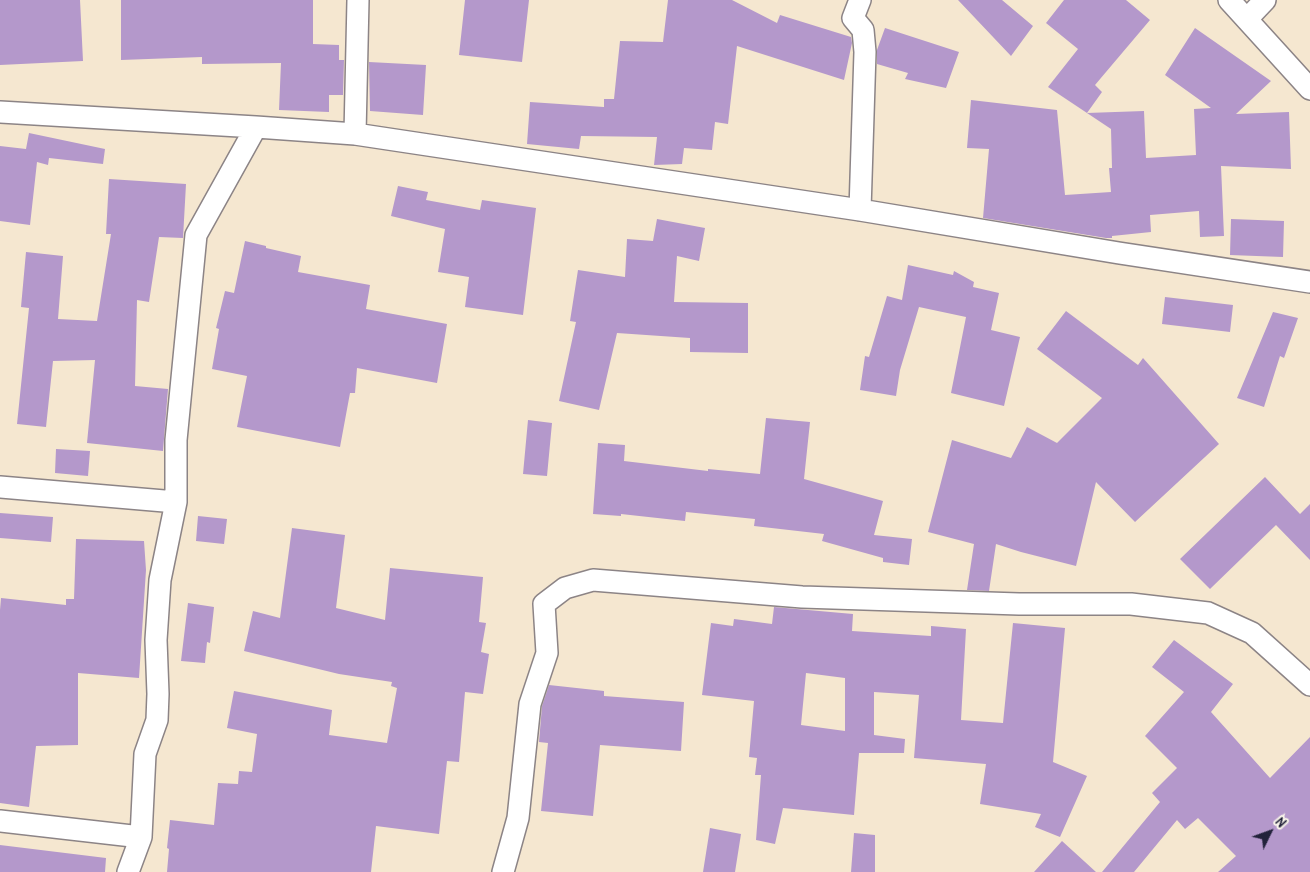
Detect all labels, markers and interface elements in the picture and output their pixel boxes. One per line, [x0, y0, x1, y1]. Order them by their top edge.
north arrow [1245, 807, 1295, 857]
text: N [1272, 812, 1291, 831]

